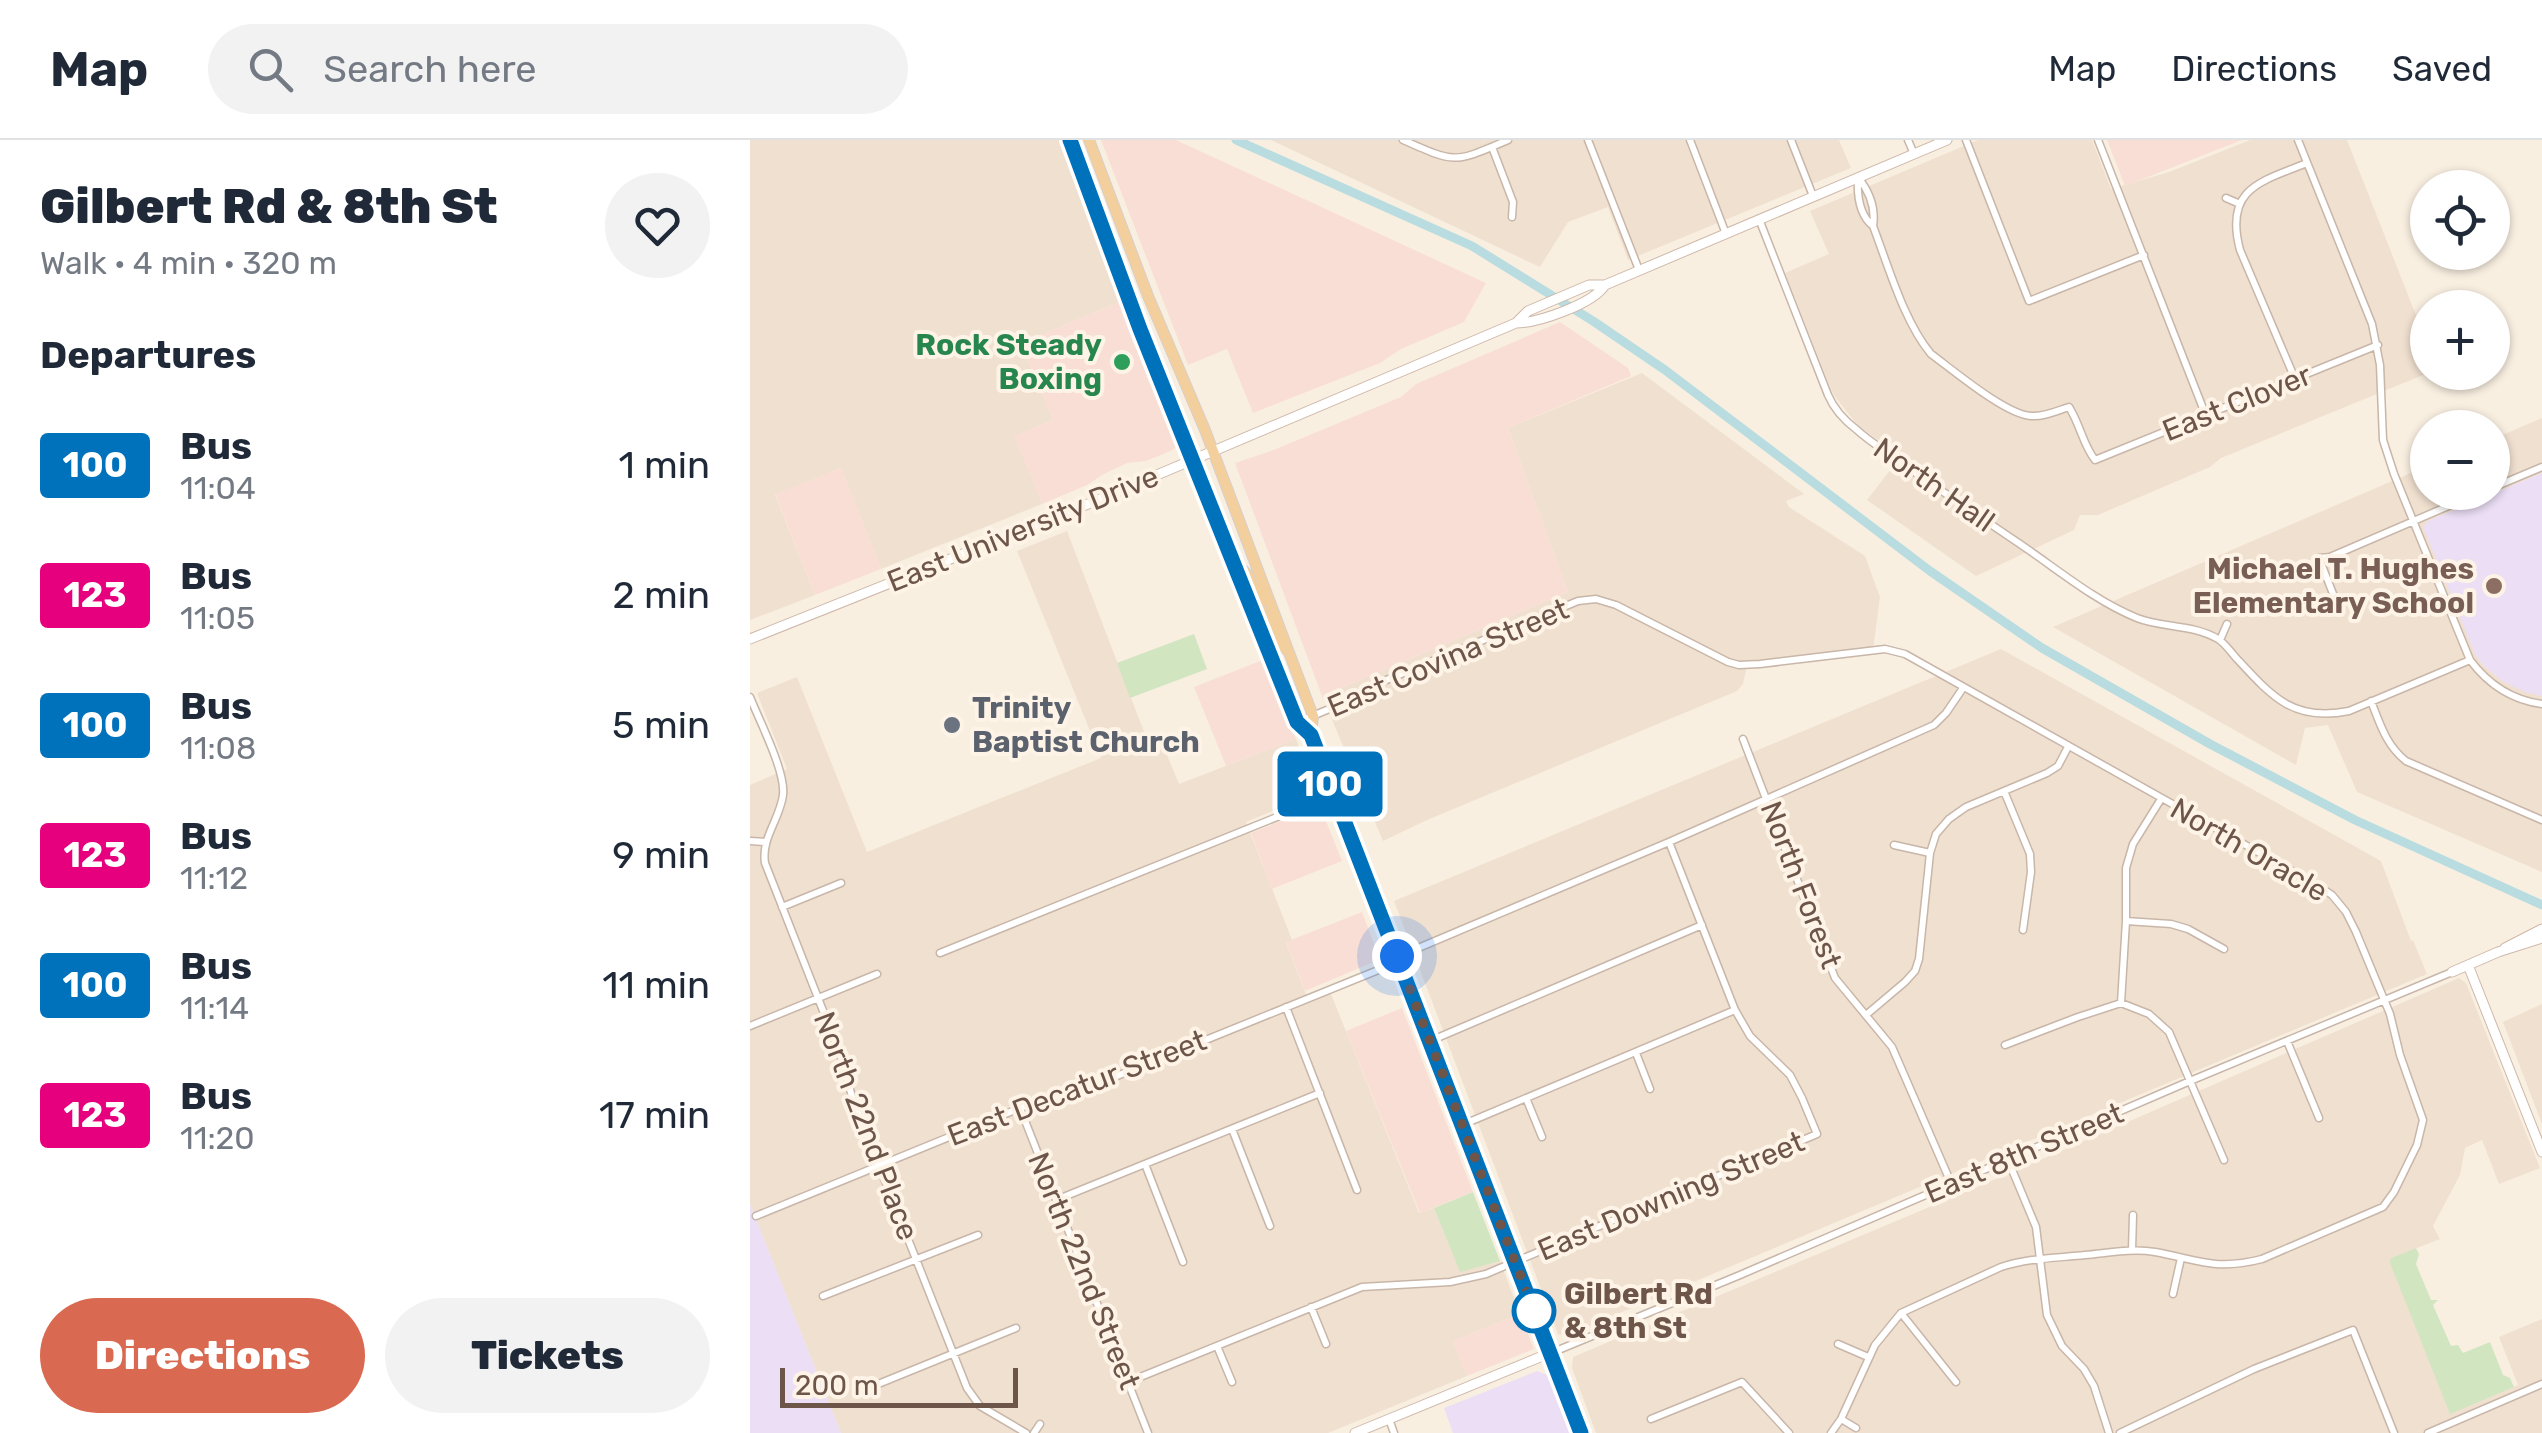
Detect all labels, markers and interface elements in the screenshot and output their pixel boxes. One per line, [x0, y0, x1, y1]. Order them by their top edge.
search box [208, 24, 908, 114]
text: Map [50, 41, 148, 98]
icon: search [243, 42, 298, 97]
text: Search here [323, 46, 537, 92]
text: Map [2048, 48, 2116, 90]
text: Directions [2171, 48, 2337, 90]
text: Saved [2392, 48, 2492, 90]
map controls [2410, 170, 2510, 510]
button: locate [2410, 170, 2510, 270]
button: heart [605, 173, 710, 278]
text: Gilbert Rd & 8th St [40, 178, 498, 235]
text: Walk · 4 min · 320 m [40, 244, 337, 282]
button: + [2410, 290, 2510, 390]
place label: Rock Steady Boxing [915, 327, 1102, 397]
text: Departures [40, 332, 256, 378]
marker: Rock Steady Boxing [1111, 351, 1133, 373]
street label: East Clover [2157, 357, 2317, 449]
button: − [2410, 410, 2510, 510]
text: Bus [180, 423, 252, 469]
street label: North Hall [1867, 430, 2001, 540]
text: 1 min [618, 442, 710, 488]
text: 100 [63, 444, 128, 486]
street label: East University Drive [882, 458, 1164, 600]
text: 11:04 [180, 469, 256, 507]
place label: Michael T. Hughes Elementary School [2193, 551, 2474, 621]
text: Bus [180, 553, 252, 599]
text: 2 min [612, 572, 710, 618]
text: 123 [63, 574, 127, 616]
marker: Michael T. Hughes Elementary School [2483, 575, 2505, 597]
street label: East Covina Street [1322, 591, 1574, 725]
text: 11:05 [180, 599, 255, 637]
text: Bus [180, 683, 252, 729]
place label: Trinity Baptist Church [972, 690, 1200, 760]
text: 5 min [612, 702, 710, 748]
text: 100 [63, 704, 128, 746]
marker: Trinity Baptist Church [941, 714, 963, 736]
text: 11:08 [180, 729, 256, 767]
line badge: 100 [1272, 752, 1388, 816]
text: 100 [1298, 763, 1363, 805]
street label: North Oracle [2164, 791, 2334, 909]
street label: North Forest [1753, 796, 1849, 974]
text: Bus [180, 813, 252, 859]
text: 9 min [612, 832, 710, 878]
text: 123 [63, 834, 127, 876]
text: 11:12 [180, 859, 248, 897]
your location [1372, 931, 1422, 981]
text: Bus [180, 943, 252, 989]
text: 11 min [602, 962, 710, 1008]
text: 100 [63, 964, 128, 1006]
text: 11:14 [180, 989, 249, 1027]
street label: North 22nd Place [806, 1007, 926, 1245]
street label: East Decatur Street [943, 1022, 1212, 1154]
text: Bus [180, 1073, 252, 1119]
text: 17 min [599, 1092, 710, 1138]
text: 123 [63, 1094, 127, 1136]
street label: East 8th Street [1919, 1095, 2129, 1211]
text: 11:20 [180, 1119, 255, 1157]
street label: East Downing Street [1532, 1123, 1810, 1268]
street label: North 22nd Street [1020, 1147, 1148, 1395]
place label: Gilbert Rd & 8th St [1564, 1276, 1713, 1346]
marker: Gilbert Rd & 8th St [1513, 1290, 1555, 1332]
button: Directions [40, 1298, 365, 1413]
button: Tickets [385, 1298, 710, 1413]
scale bar [780, 1363, 1018, 1408]
text: 200 m [795, 1369, 879, 1402]

